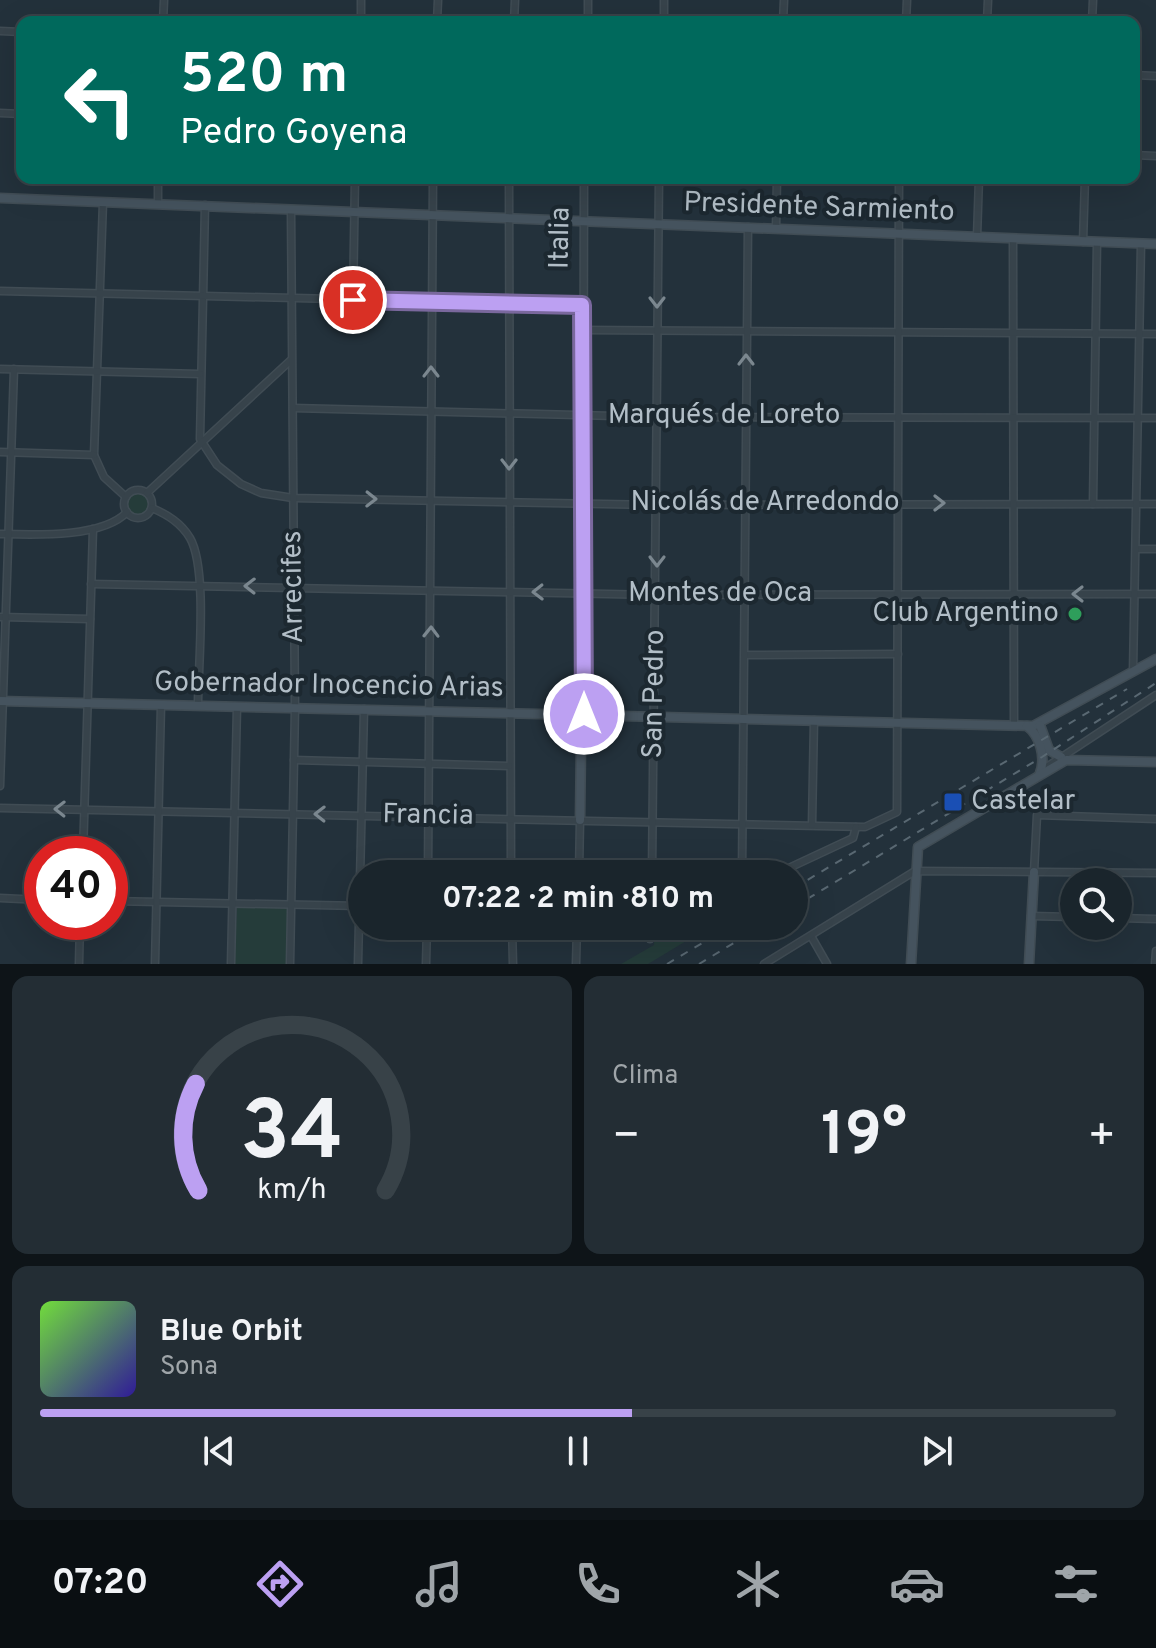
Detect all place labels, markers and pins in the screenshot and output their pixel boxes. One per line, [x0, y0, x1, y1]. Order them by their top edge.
pin [319, 266, 387, 334]
place label: Club Argentino [872, 596, 1059, 632]
marker: Club Argentino [1066, 605, 1084, 623]
place label: Castelar [971, 784, 1075, 820]
marker: Castelar [942, 791, 964, 813]

